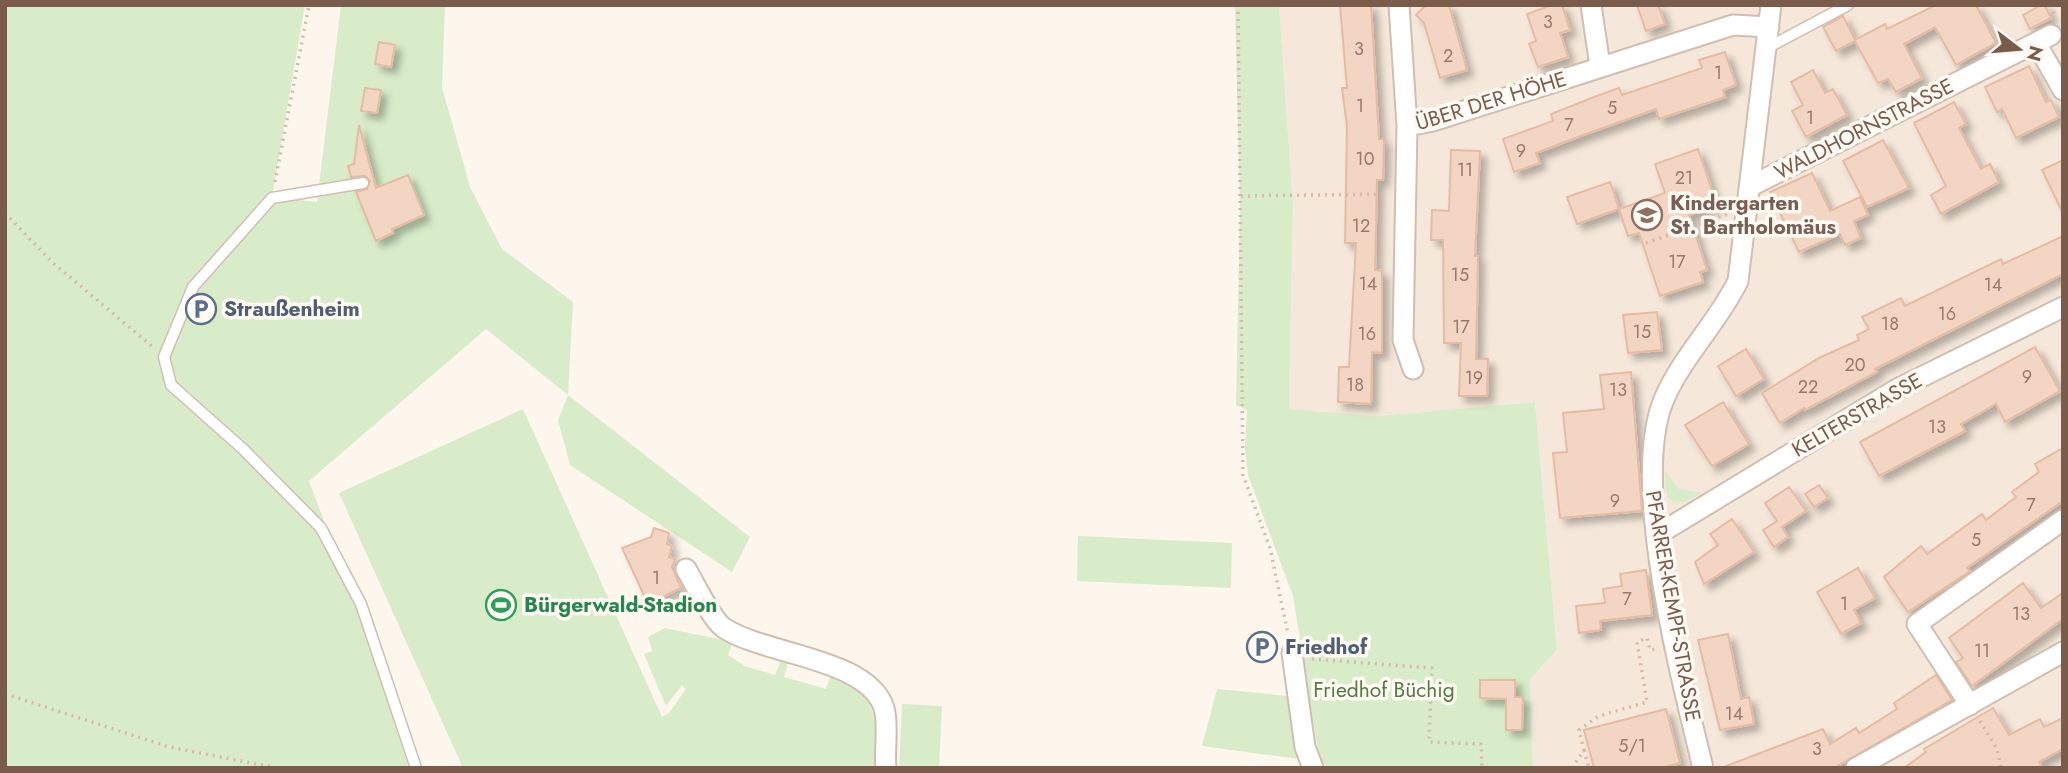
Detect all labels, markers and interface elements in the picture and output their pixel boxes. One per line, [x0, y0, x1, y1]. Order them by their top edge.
house number: 3 [1543, 9, 1553, 35]
north arrow [1984, 14, 2054, 84]
house number: 3 [1354, 36, 1364, 62]
house number: 2 [1443, 43, 1453, 69]
text: N [2020, 43, 2050, 65]
house number: 1 [1714, 60, 1722, 86]
street label: ÜBER DER HÖHE [1412, 64, 1570, 138]
street label: WALDHORNSTRASSE [1769, 71, 1959, 187]
house number: 1 [1356, 93, 1364, 119]
house number: 5 [1607, 95, 1617, 121]
house number: 1 [1806, 105, 1814, 131]
house number: 7 [1564, 112, 1574, 138]
house number: 9 [1516, 138, 1526, 164]
house number: 10 [1356, 146, 1375, 172]
house number: 11 [1457, 157, 1473, 183]
house number: 21 [1675, 165, 1693, 191]
place label: Kindergarten St. Bartholomäus [1670, 188, 1837, 242]
school or university icon: Kindergarten St. Bartholomäus [1630, 198, 1664, 232]
house number: 12 [1352, 213, 1370, 239]
house number: 17 [1668, 249, 1686, 275]
house number: 15 [1451, 262, 1469, 288]
house number: 14 [1359, 271, 1377, 297]
house number: 14 [1984, 272, 2002, 298]
parking icon: Straußenheim [184, 292, 218, 326]
place label: Straußenheim [224, 294, 360, 324]
house number: 16 [1938, 301, 1956, 327]
house number: 18 [1881, 311, 1899, 337]
house number: 17 [1452, 314, 1470, 340]
house number: 15 [1633, 319, 1651, 345]
house number: 16 [1358, 321, 1376, 347]
house number: 20 [1844, 352, 1866, 378]
house number: 9 [2022, 364, 2032, 390]
house number: 19 [1465, 365, 1483, 391]
street label: KELTERSTRASSE [1786, 366, 1928, 464]
house number: 18 [1346, 372, 1364, 398]
house number: 22 [1798, 374, 1818, 400]
house number: 13 [1609, 377, 1627, 403]
house number: 13 [1928, 414, 1946, 440]
house number: 9 [1610, 488, 1620, 514]
street label: PFARRER-KEMPF-STRASSE [1638, 488, 1708, 724]
house number: 7 [2026, 492, 2036, 518]
house number: 5 [1971, 527, 1981, 553]
house number: 1 [652, 565, 660, 591]
house number: 7 [1622, 586, 1632, 612]
sports icon: Bürgerwald-Stadion [484, 588, 518, 622]
place label: Bürgerwald-Stadion [524, 590, 717, 620]
house number: 1 [1840, 591, 1848, 617]
house number: 13 [2012, 601, 2030, 627]
parking icon: Friedhof [1245, 630, 1279, 664]
place label: Friedhof [1285, 632, 1368, 662]
house number: 11 [1974, 638, 1990, 664]
park label: Friedhof Büchig [1313, 675, 1455, 705]
house number: 14 [1725, 701, 1743, 727]
house number: 5/1 [1618, 733, 1646, 759]
house number: 3 [1812, 736, 1822, 762]

